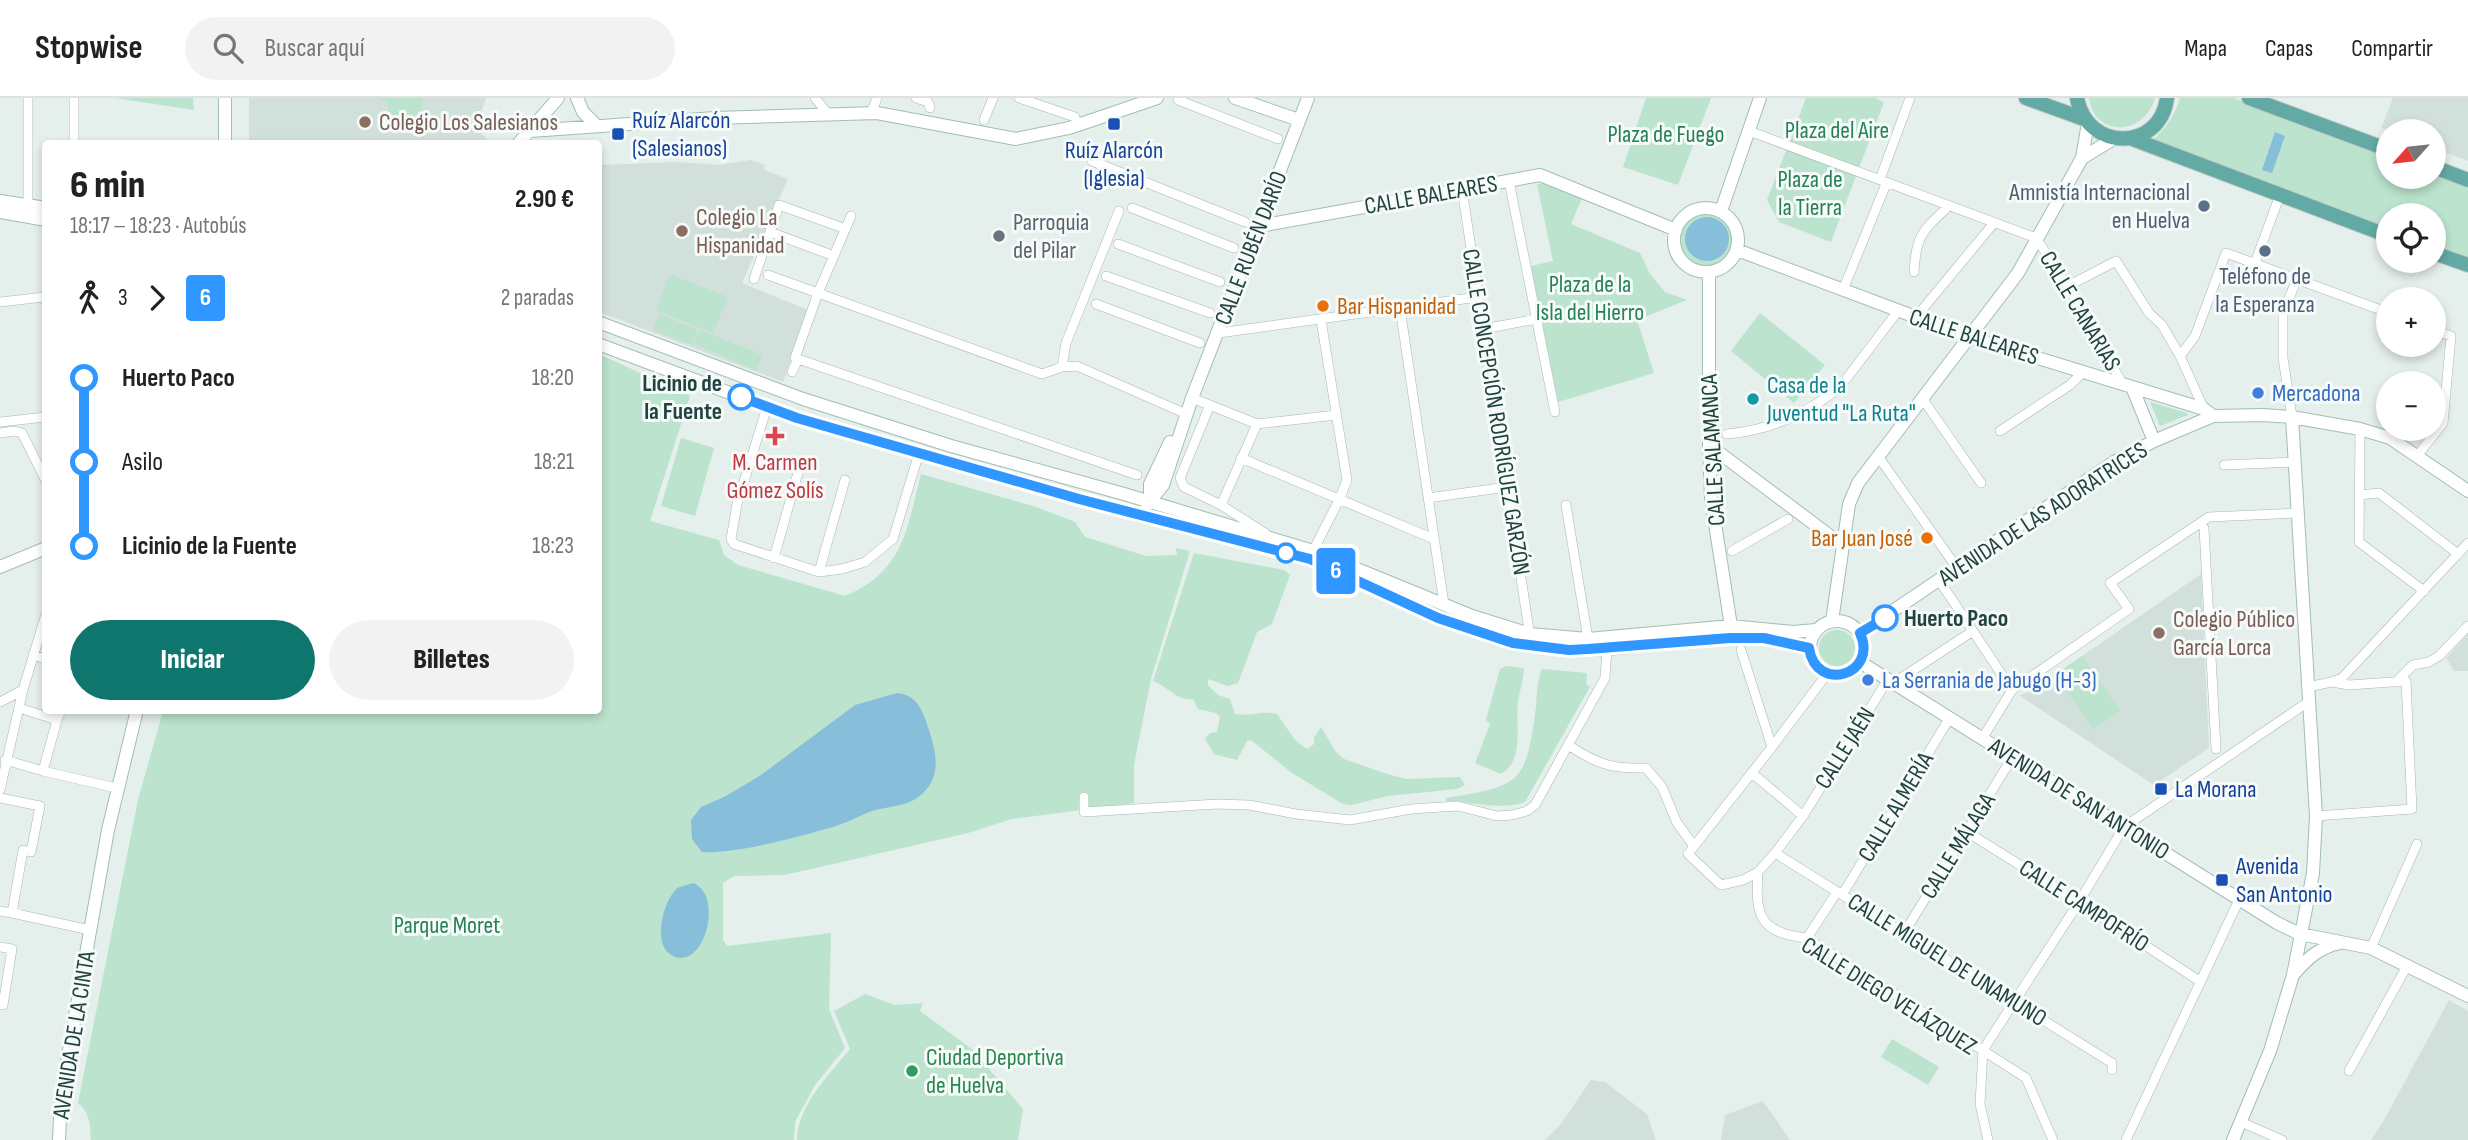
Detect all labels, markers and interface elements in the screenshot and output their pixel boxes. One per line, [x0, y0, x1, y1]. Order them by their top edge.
search box [185, 17, 675, 80]
text: Stopwise [35, 28, 143, 68]
icon: search [209, 29, 247, 67]
text: Buscar aquí [265, 33, 365, 64]
text: Mapa [2184, 34, 2227, 63]
text: Capas [2265, 34, 2313, 63]
text: Compartir [2351, 34, 2433, 63]
place label: Ruíz Alarcón (Salesianos) [632, 106, 731, 163]
place label: Colegio Los Salesianos [379, 108, 558, 137]
marker: Colegio Los Salesianos [357, 114, 373, 130]
marker: Ruíz Alarcón (Iglesia) [1106, 116, 1122, 132]
park label: Plaza del Aire [1785, 116, 1889, 145]
north arrow [2376, 119, 2446, 189]
map controls [2376, 119, 2446, 441]
park label: Plaza de Fuego [1607, 120, 1725, 149]
marker: Ruíz Alarcón (Salesianos) [610, 126, 626, 142]
place label: Ruíz Alarcón (Iglesia) [1065, 136, 1163, 193]
text: 6 min [70, 163, 145, 208]
park label: Plaza de la Tierra [1777, 165, 1843, 222]
street label: CALLE RUBÉN DARÍO [1208, 167, 1294, 329]
street label: CALLE BALEARES [1362, 169, 1500, 221]
place label: Amnistía Internacional en Huelva [2008, 178, 2190, 235]
text: 2.90 € [515, 184, 574, 215]
marker: Amnistía Internacional en Huelva [2196, 198, 2212, 214]
place label: Colegio La Hispanidad [696, 203, 784, 260]
button: locate [2376, 203, 2446, 273]
place label: Parroquia del Pilar [1013, 208, 1089, 265]
text: 18:17 – 18:23 · Autobús [70, 212, 247, 240]
marker: Colegio La Hispanidad [674, 223, 690, 239]
marker: Parroquia del Pilar [991, 228, 1007, 244]
marker: Teléfono de la Esperanza [2257, 243, 2273, 259]
street label: CALLE CANARIAS [2033, 246, 2127, 376]
street label: CALLE CONCEPCIÓN RODRÍGUEZ GARZÓN [1456, 247, 1536, 577]
place label: Teléfono de la Esperanza [2215, 262, 2315, 319]
park label: Plaza de la Isla del Hierro [1536, 270, 1644, 327]
icon: walk [70, 279, 108, 317]
icon: forward [138, 279, 176, 317]
text: 6 [200, 283, 211, 312]
text: 3 [118, 284, 128, 312]
text: 2 paradas [501, 284, 574, 312]
button: + [2376, 287, 2446, 357]
place label: Bar Hispanidad [1337, 292, 1456, 321]
marker: Bar Hispanidad [1315, 298, 1331, 314]
street label: CALLE BALEARES [1906, 302, 2042, 372]
text: Huerto Paco [122, 363, 235, 394]
text: 18:20 [532, 364, 574, 392]
place label: Licinio de la Fuente [642, 369, 722, 426]
place label: Casa de la Juventud "La Ruta" [1766, 371, 1916, 428]
button: − [2376, 371, 2446, 441]
street label: CALLE SALAMANCA [1695, 373, 1731, 527]
place label: Mercadona [2272, 379, 2360, 408]
marker: Licinio de la Fuente [728, 384, 754, 410]
marker: Mercadona [2250, 385, 2266, 401]
marker: Casa de la Juventud "La Ruta" [1745, 391, 1761, 407]
marker: M. Carmen Gómez Solís [767, 428, 783, 444]
street label: AVENIDA DE LAS ADORATRICES [1932, 436, 2153, 593]
text: Asilo [122, 447, 163, 478]
text: 18:21 [534, 448, 574, 476]
place label: M. Carmen Gómez Solís [726, 448, 824, 505]
place label: Bar Juan José [1811, 524, 1913, 553]
marker: Bar Juan José [1919, 530, 1935, 546]
text: Licinio de la Fuente [122, 531, 297, 562]
text: 18:23 [532, 532, 574, 560]
unlabelled marker [1276, 543, 1296, 563]
line badge: 6 [1313, 548, 1359, 594]
text: 6 [1330, 556, 1342, 585]
place label: Huerto Paco [1904, 604, 2008, 633]
marker: Huerto Paco [1872, 605, 1898, 631]
place label: Colegio Público García Lorca [2173, 605, 2295, 662]
button: Iniciar [70, 620, 315, 700]
button: Billetes [329, 620, 574, 700]
marker: Colegio Público García Lorca [2151, 625, 2167, 641]
place label: La Serrania de Jabugo (H-3) [1882, 666, 2097, 695]
marker: La Serrania de Jabugo (H-3) [1860, 672, 1876, 688]
street label: CALLE JAÉN [1809, 702, 1881, 794]
street label: AVENIDA DE SAN ANTONIO [1982, 731, 2175, 866]
street label: CALLE ALMERÍA [1852, 746, 1940, 867]
place label: La Morana [2175, 775, 2256, 804]
marker: La Morana [2153, 781, 2169, 797]
street label: CALLE MÁLAGA [1914, 787, 2002, 904]
place label: Avenida San Antonio [2235, 852, 2333, 909]
street label: CALLE CAMPOFRÍO [2014, 853, 2154, 959]
marker: Avenida San Antonio [2214, 872, 2230, 888]
street label: CALLE MIGUEL DE UNAMUNO [1842, 887, 2052, 1033]
park label: Parque Moret [394, 911, 500, 940]
street label: CALLE DIEGO VELÁZQUEZ [1796, 930, 1982, 1062]
street label: AVENIDA DE LA CINTA [46, 948, 102, 1122]
place label: Ciudad Deportiva de Huelva [926, 1043, 1064, 1100]
marker: Ciudad Deportiva de Huelva [904, 1063, 920, 1079]

